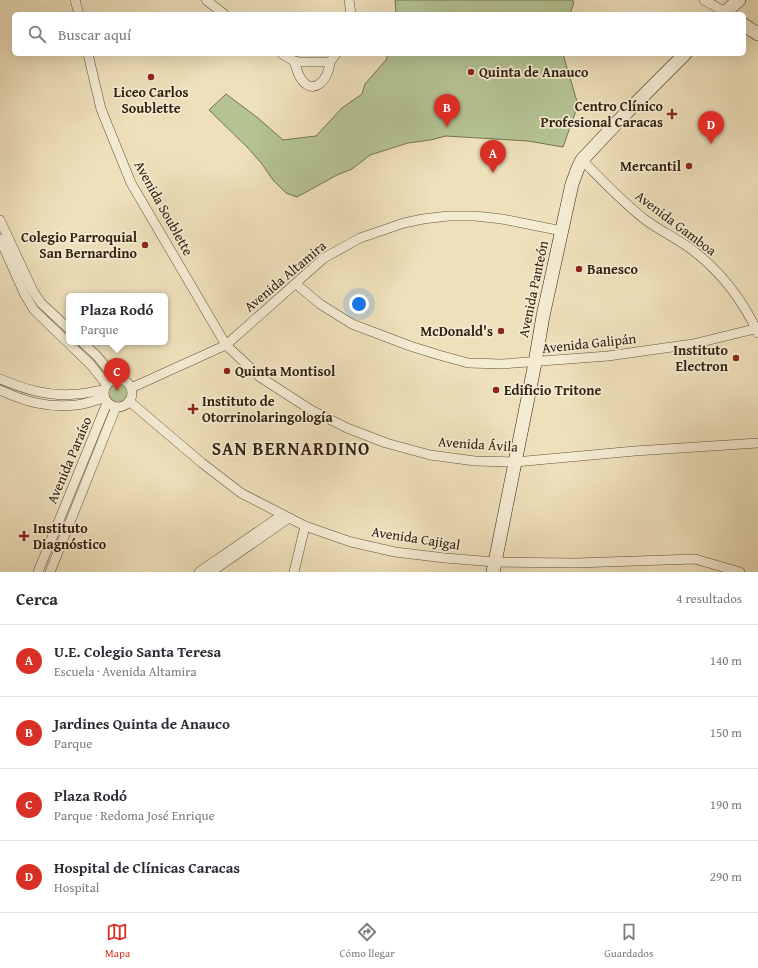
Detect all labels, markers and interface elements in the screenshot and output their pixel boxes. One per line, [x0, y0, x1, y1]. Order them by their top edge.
search box [12, 12, 746, 56]
icon: search [26, 23, 48, 45]
text: Buscar aquí [58, 24, 131, 45]
place label: Quinta de Anauco [479, 62, 589, 82]
marker: Quinta de Anauco [466, 67, 476, 77]
marker: Liceo Carlos Soublette [146, 72, 156, 82]
place label: Liceo Carlos Soublette [114, 82, 188, 118]
pin: B [434, 94, 460, 127]
place label: Centro Clínico Profesional Caracas [541, 96, 664, 132]
marker: Centro Clínico Profesional Caracas [666, 108, 678, 120]
pin: D [698, 111, 724, 144]
pin: A [480, 140, 506, 173]
place label: Mercantil [620, 156, 682, 176]
street label: Avenida Soublette [130, 157, 199, 259]
marker: Mercantil [684, 161, 694, 171]
street label: Avenida Gamboa [631, 186, 721, 260]
place label: Colegio Parroquial San Bernardino [21, 227, 138, 263]
street label: Avenida Altamira [240, 235, 331, 316]
street label: Avenida Panteón [513, 239, 553, 339]
marker: Colegio Parroquial San Bernardino [140, 240, 150, 250]
place label: Banesco [587, 259, 638, 279]
marker: Banesco [574, 264, 584, 274]
popup [66, 293, 168, 345]
your location [349, 294, 369, 314]
text: Plaza Rodó [80, 299, 154, 320]
text: Parque [80, 320, 119, 339]
place label: McDonald's [420, 321, 493, 341]
marker: McDonald's [496, 326, 506, 336]
street label: Avenida Galipán [541, 328, 637, 358]
place label: Instituto Electron [673, 340, 729, 376]
marker: Instituto Electron [731, 353, 741, 363]
pin: C [104, 358, 130, 391]
place label: Quinta Montisol [235, 361, 336, 381]
marker: Quinta Montisol [222, 366, 232, 376]
place label: Edificio Tritone [504, 380, 601, 400]
marker: Edificio Tritone [491, 385, 501, 395]
place label: Instituto de Otorrinolaringología [202, 391, 333, 427]
marker: Instituto de Otorrinolaringología [187, 403, 199, 415]
street label: Avenida Paraíso [42, 413, 96, 507]
street label: Avenida Ávila [437, 431, 519, 457]
district label: SAN BERNARDINO [212, 435, 370, 462]
place label: Instituto Diagnóstico [33, 518, 107, 554]
street label: Avenida Cajigal [370, 521, 462, 555]
marker: Instituto Diagnóstico [18, 530, 30, 542]
text: Cerca [16, 586, 58, 611]
text: 4 resultados [676, 589, 742, 608]
text: U.E. Colegio Santa Teresa [54, 641, 221, 662]
text: A [25, 651, 33, 670]
text: 140 m [710, 651, 742, 670]
text: Escuela · Avenida Altamira [54, 662, 197, 681]
text: Jardines Quinta de Anauco [54, 713, 230, 734]
text: B [25, 723, 33, 742]
text: 150 m [710, 723, 742, 742]
text: Parque [54, 734, 92, 753]
text: Plaza Rodó [54, 785, 127, 806]
text: C [25, 795, 33, 814]
text: 190 m [710, 795, 742, 814]
text: Parque · Redoma José Enrique [54, 806, 215, 825]
text: Hospital de Clínicas Caracas [54, 857, 240, 878]
text: D [25, 867, 33, 886]
text: 290 m [710, 867, 742, 886]
text: Hospital [54, 878, 99, 897]
tab: Mapa [105, 921, 130, 961]
tab: Cómo llegar [340, 921, 395, 961]
tab: Guardados [604, 921, 653, 961]

